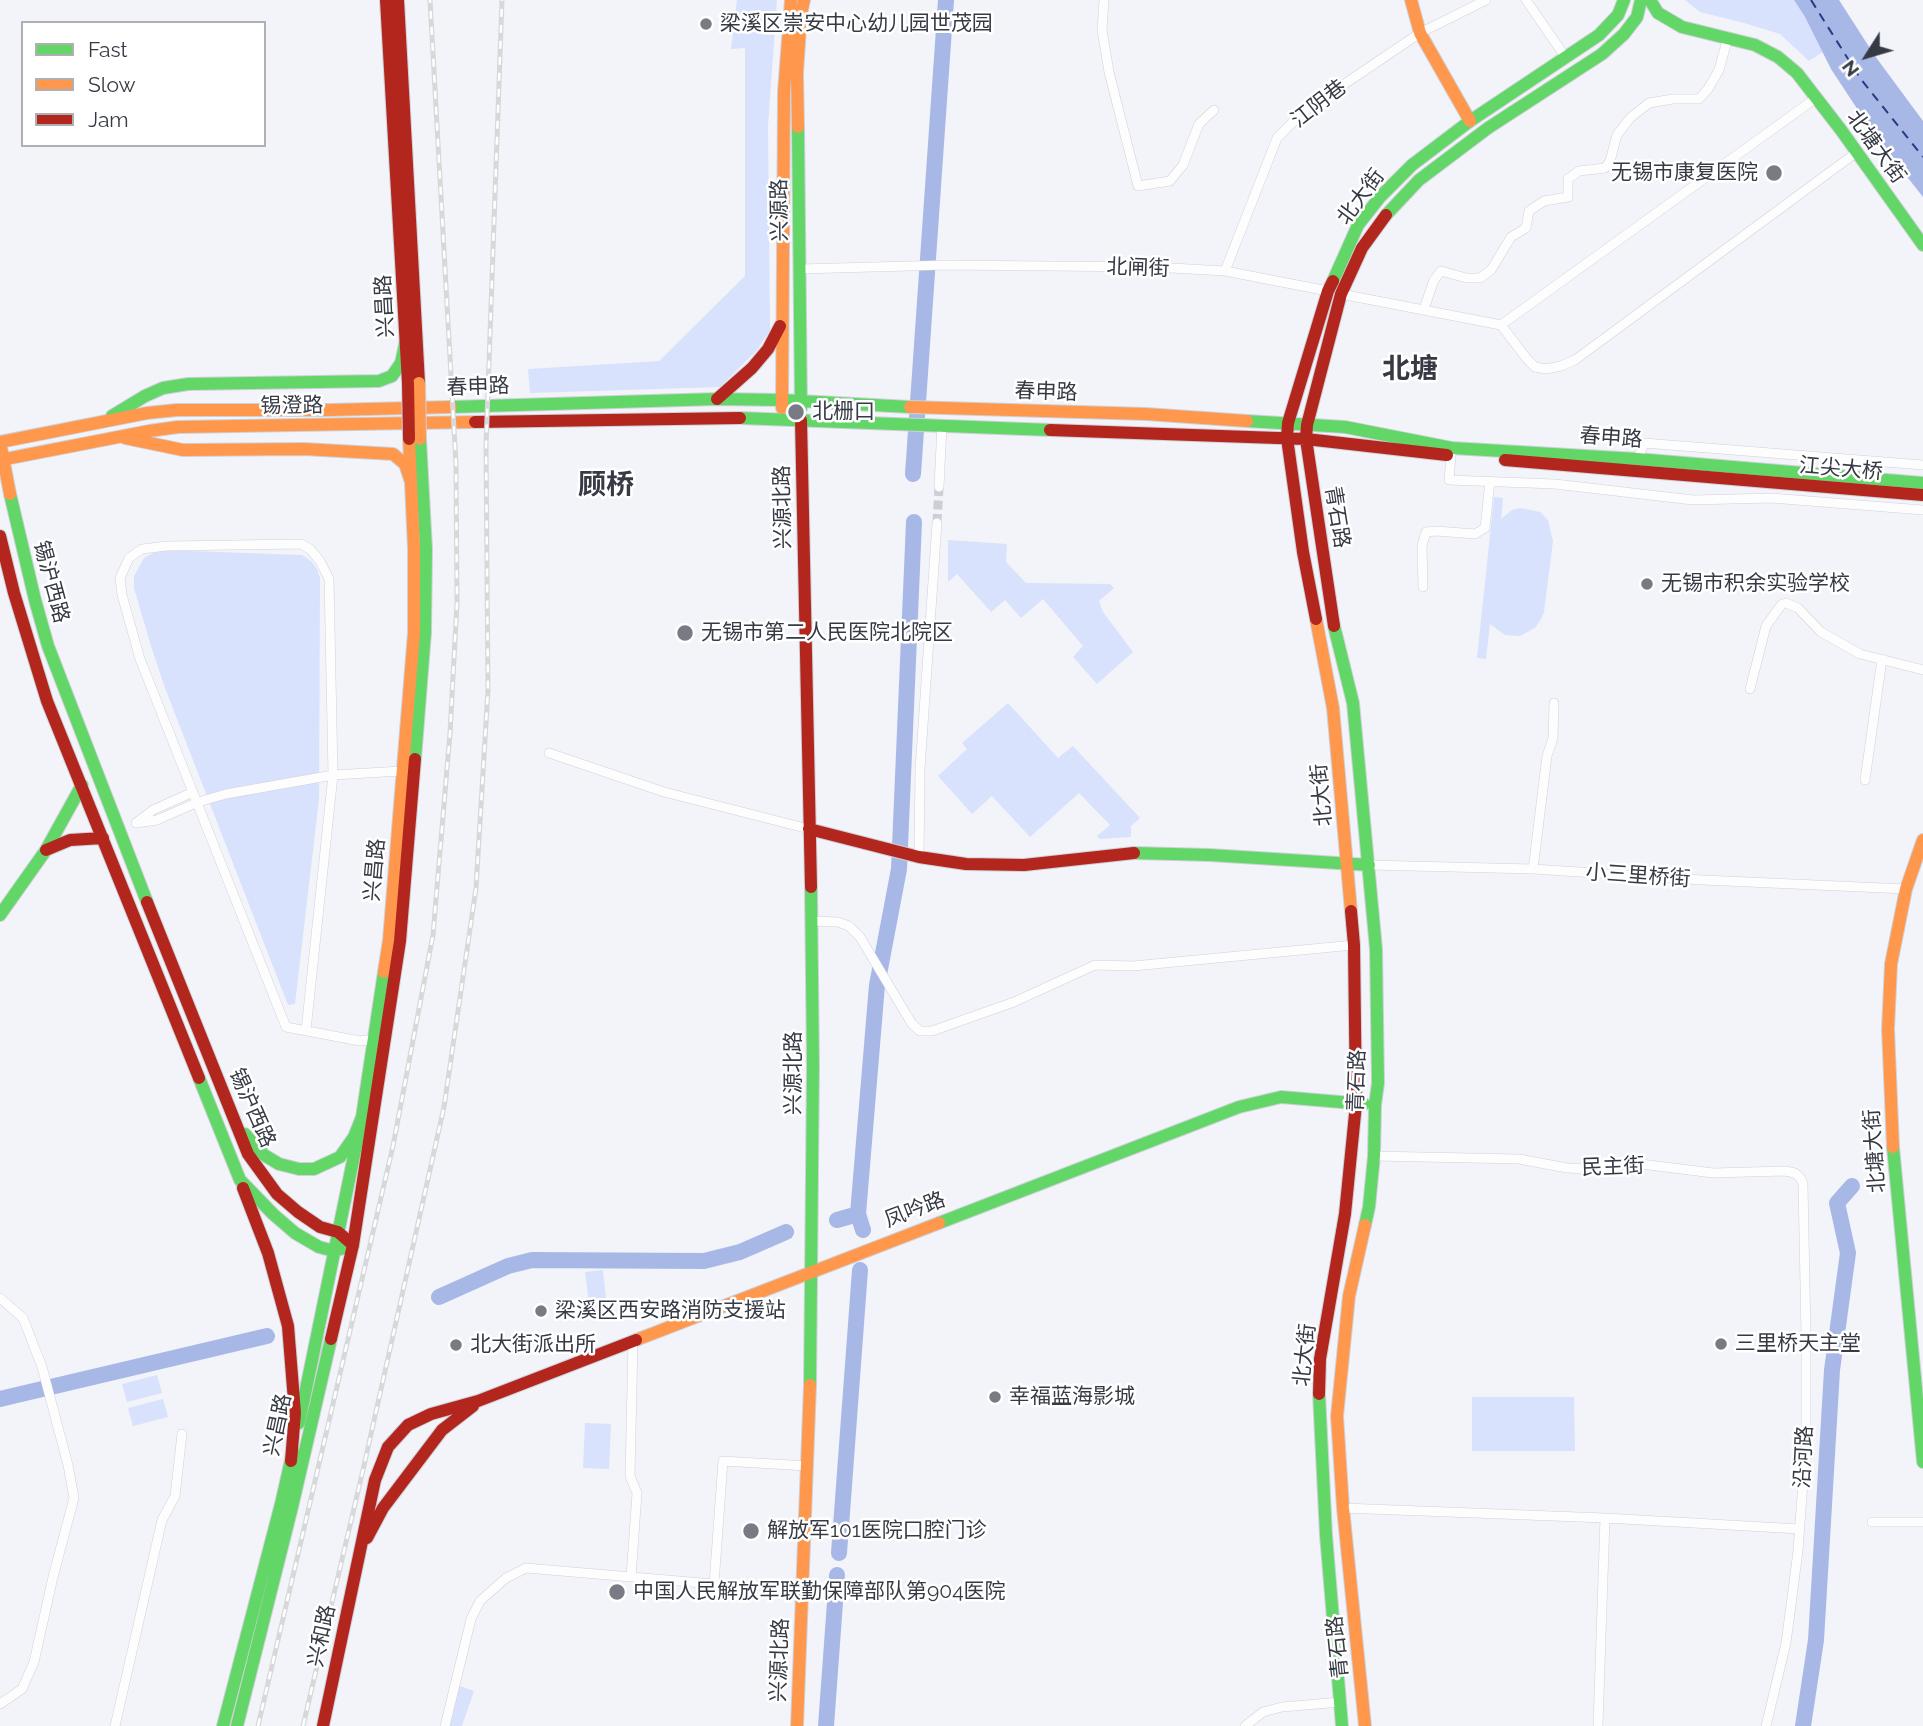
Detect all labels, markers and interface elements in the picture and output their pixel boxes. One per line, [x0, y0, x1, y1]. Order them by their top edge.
place label: 梁溪区崇安中心幼儿园世茂园 [720, 11, 993, 37]
marker: 梁溪区崇安中心幼儿园世茂园 [698, 16, 714, 32]
legend [21, 21, 266, 147]
north arrow [1832, 21, 1902, 91]
text: Fast [88, 37, 128, 62]
text: N [1837, 56, 1863, 81]
text: Slow [88, 72, 136, 97]
street label: 江阴巷 [1286, 75, 1352, 133]
street label: 北塘大街 [1841, 106, 1911, 188]
text: Jam [88, 107, 129, 132]
place label: 无锡市康复医院 [1611, 160, 1758, 186]
marker: 无锡市康复医院 [1764, 163, 1784, 183]
street label: 北大街 [1332, 164, 1390, 230]
street label: 兴源路 [767, 178, 793, 242]
street label: 北闸街 [1106, 254, 1170, 282]
street label: 兴昌路 [371, 274, 399, 338]
district label: 北塘 [1382, 353, 1438, 387]
street label: 春申路 [446, 373, 510, 401]
street label: 春申路 [1014, 378, 1078, 406]
street label: 锡澄路 [260, 393, 324, 419]
place label: 北栅口 [812, 399, 875, 425]
marker: 北栅口 [786, 402, 806, 422]
street label: 春申路 [1579, 423, 1643, 453]
street label: 江尖大桥 [1798, 453, 1884, 485]
street label: 兴源北路 [770, 465, 796, 549]
district label: 顾桥 [578, 469, 634, 503]
street label: 青石路 [1320, 484, 1354, 550]
street label: 锡沪西路 [28, 538, 74, 626]
place label: 无锡市积余实验学校 [1661, 571, 1850, 597]
marker: 无锡市积余实验学校 [1639, 576, 1655, 592]
place label: 无锡市第二人民医院北院区 [701, 620, 953, 646]
marker: 无锡市第二人民医院北院区 [675, 623, 695, 643]
street label: 北大街 [1307, 763, 1337, 827]
street label: 兴昌路 [360, 838, 390, 902]
street label: 小三里桥街 [1585, 860, 1691, 892]
street label: 兴源北路 [781, 1031, 807, 1115]
street label: 青石路 [1343, 1049, 1371, 1113]
street label: 锡沪西路 [223, 1065, 281, 1151]
street label: 北塘大街 [1860, 1108, 1890, 1194]
street label: 民主街 [1581, 1153, 1645, 1181]
street label: 凤吟路 [881, 1187, 949, 1233]
place label: 梁溪区西安路消防支援站 [555, 1298, 786, 1324]
marker: 梁溪区西安路消防支援站 [533, 1303, 549, 1319]
street label: 北大街 [1289, 1322, 1321, 1388]
place label: 三里桥天主堂 [1735, 1331, 1861, 1357]
place label: 北大街派出所 [470, 1332, 596, 1358]
marker: 三里桥天主堂 [1713, 1336, 1729, 1352]
marker: 北大街派出所 [448, 1337, 464, 1353]
place label: 幸福蓝海影城 [1009, 1384, 1135, 1410]
marker: 幸福蓝海影城 [987, 1389, 1003, 1405]
street label: 兴昌路 [259, 1392, 297, 1458]
street label: 沿河路 [1790, 1425, 1818, 1489]
place label: 解放军101医院口腔门诊 [767, 1518, 987, 1544]
marker: 解放军101医院口腔门诊 [741, 1521, 761, 1541]
place label: 中国人民解放军联勤保障部队第904医院 [633, 1579, 1006, 1605]
marker: 中国人民解放军联勤保障部队第904医院 [607, 1582, 627, 1602]
street label: 兴和路 [303, 1603, 341, 1669]
street label: 青石路 [1322, 1614, 1354, 1680]
street label: 兴源北路 [766, 1618, 794, 1702]

